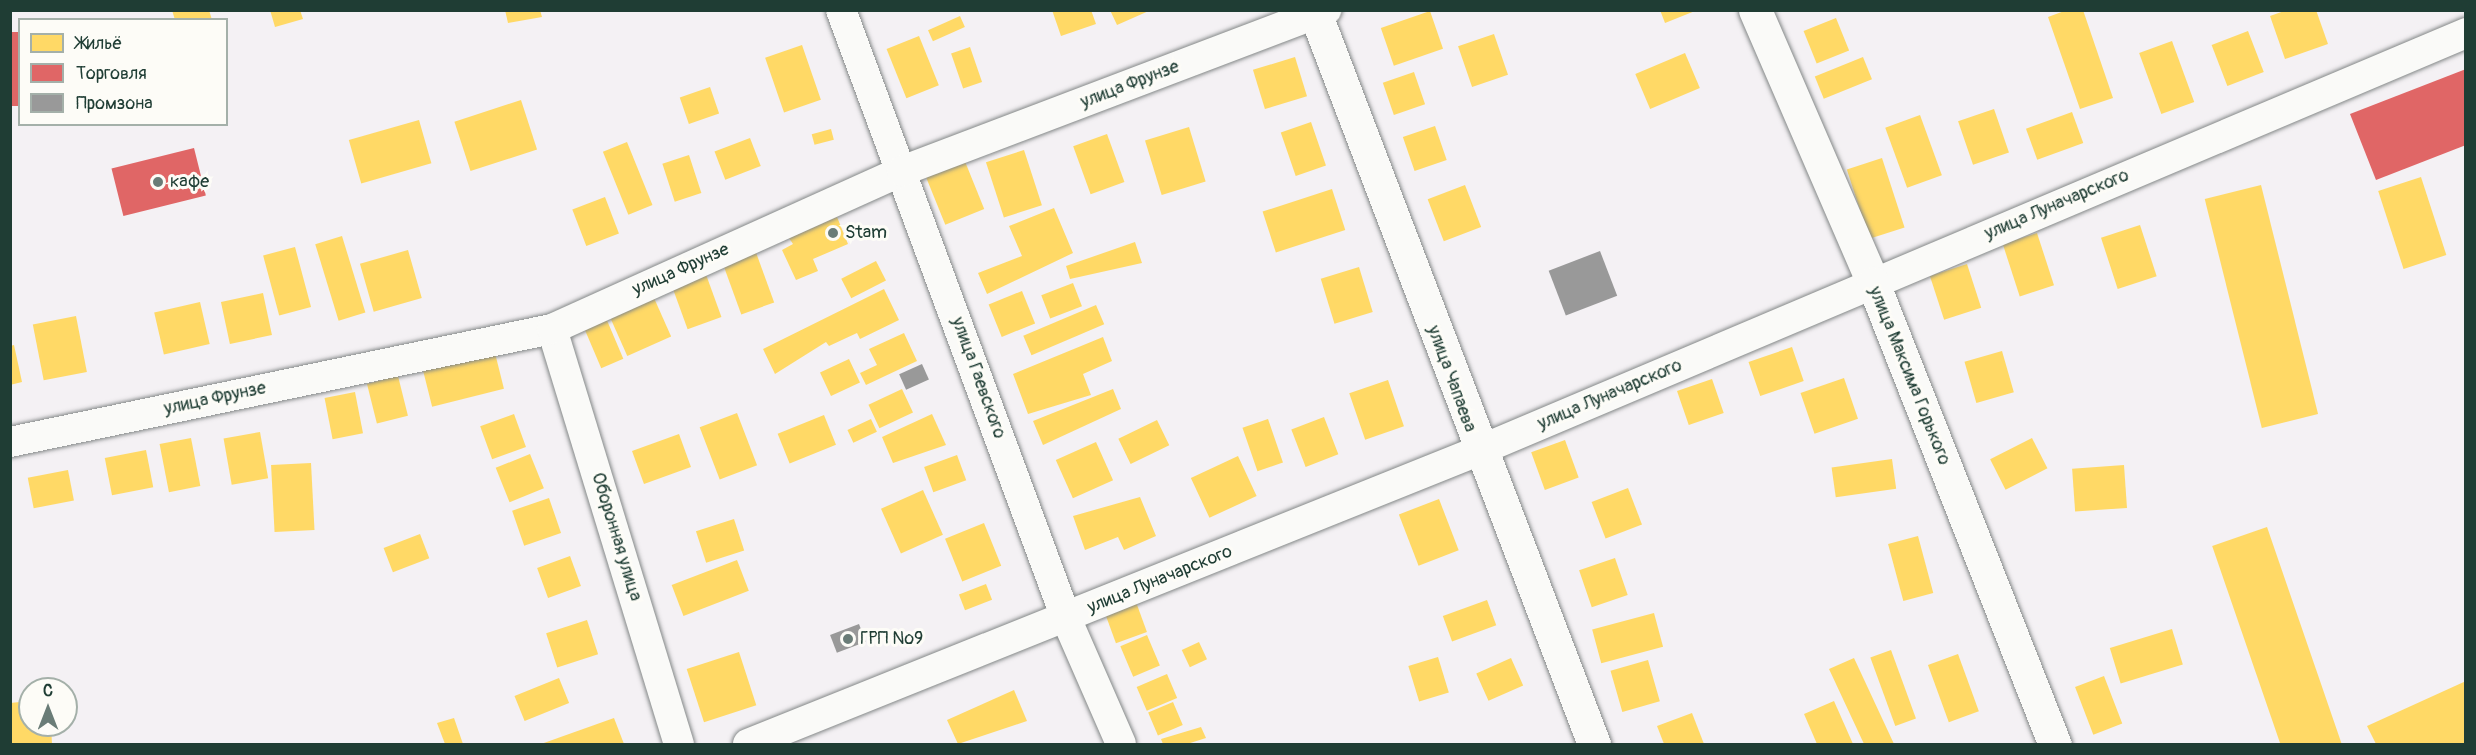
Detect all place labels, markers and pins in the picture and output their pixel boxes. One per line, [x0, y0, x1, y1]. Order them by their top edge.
place label: кафе [170, 171, 209, 193]
marker: кафе [151, 175, 165, 189]
place label: Stam [845, 222, 887, 244]
marker: Stam [826, 226, 840, 240]
place label: ГРП №9 [860, 628, 923, 650]
marker: ГРП №9 [841, 632, 855, 646]

